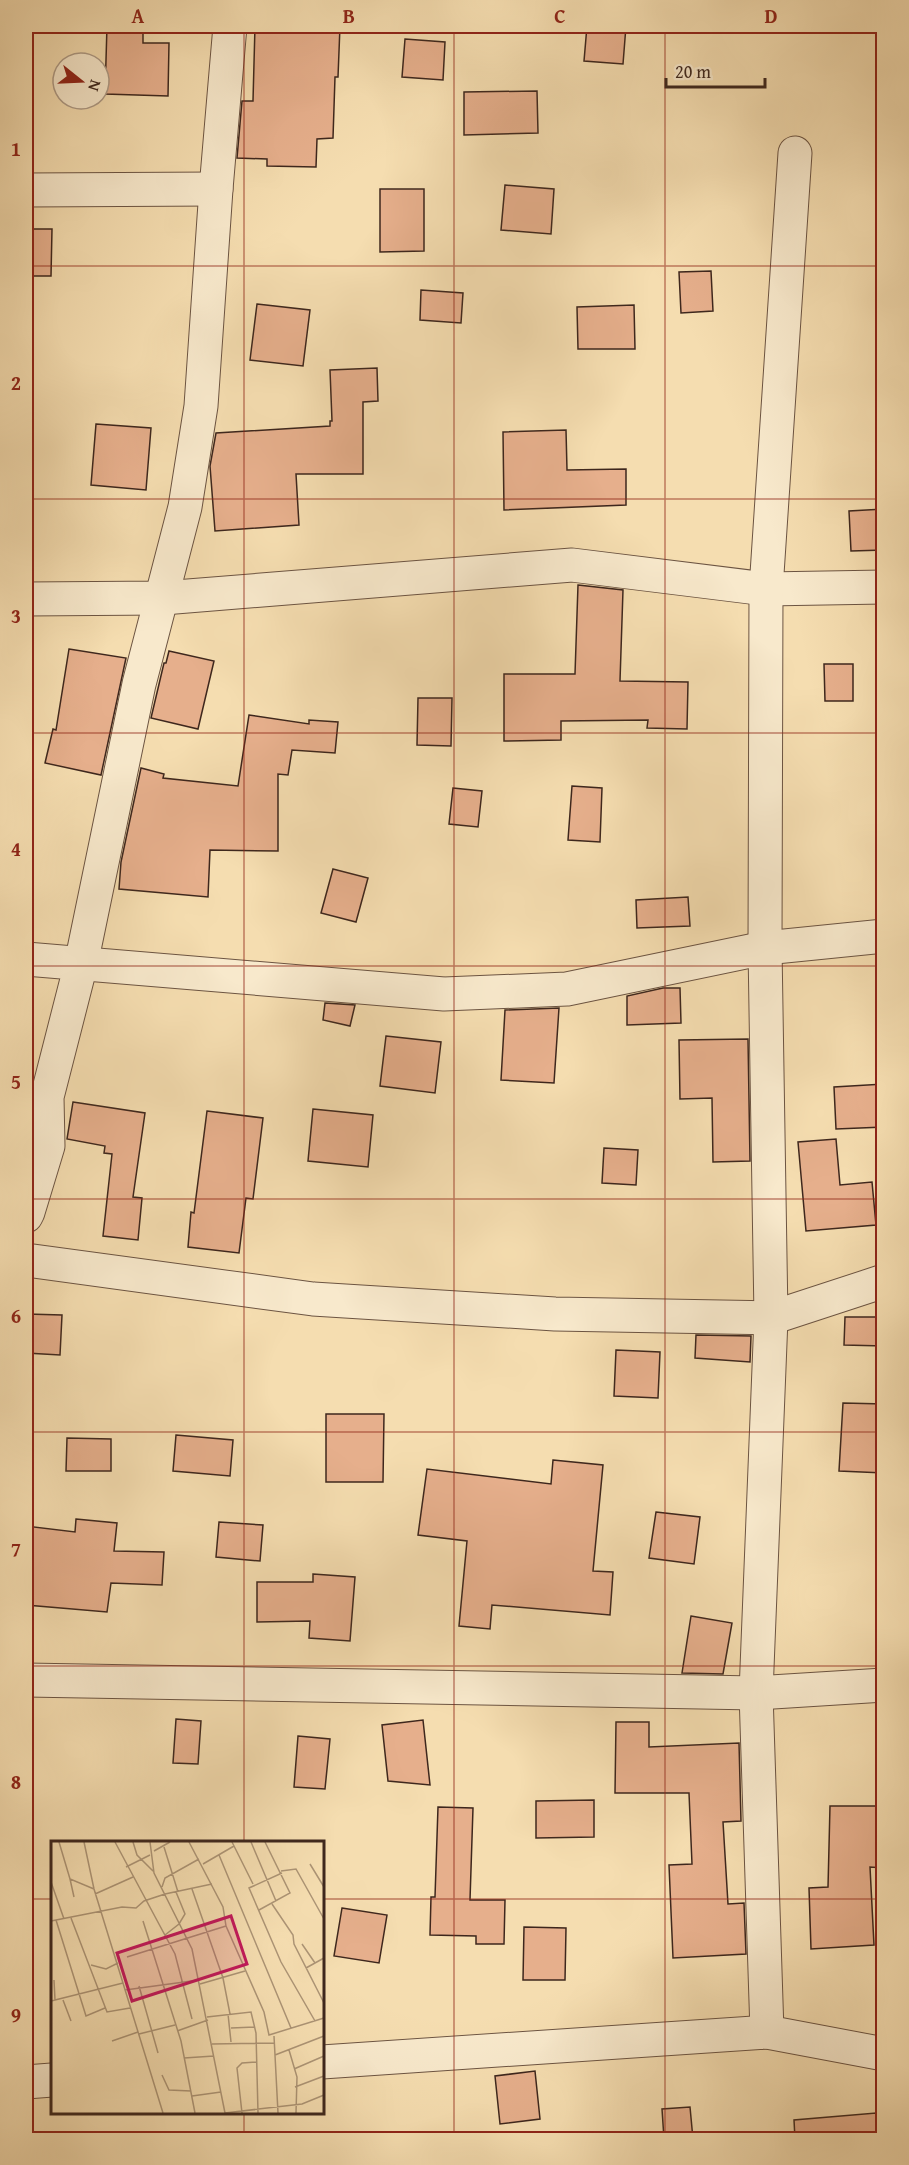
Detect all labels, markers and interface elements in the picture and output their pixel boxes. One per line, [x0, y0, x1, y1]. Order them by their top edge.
text: A [132, 1, 145, 30]
text: B [343, 1, 355, 30]
text: C [554, 1, 566, 30]
text: D [764, 1, 778, 30]
north arrow [51, 51, 111, 111]
scale bar [666, 51, 765, 89]
text: 20 m [675, 58, 711, 85]
text: N [82, 77, 108, 95]
text: 1 [11, 134, 21, 163]
text: 2 [11, 368, 21, 397]
text: 3 [11, 601, 21, 630]
text: 4 [11, 834, 21, 863]
text: 5 [11, 1067, 21, 1096]
text: 6 [11, 1301, 21, 1330]
text: 7 [11, 1534, 21, 1563]
text: 8 [11, 1767, 21, 1796]
inset map [51, 1841, 324, 2114]
text: 9 [11, 2000, 21, 2029]

